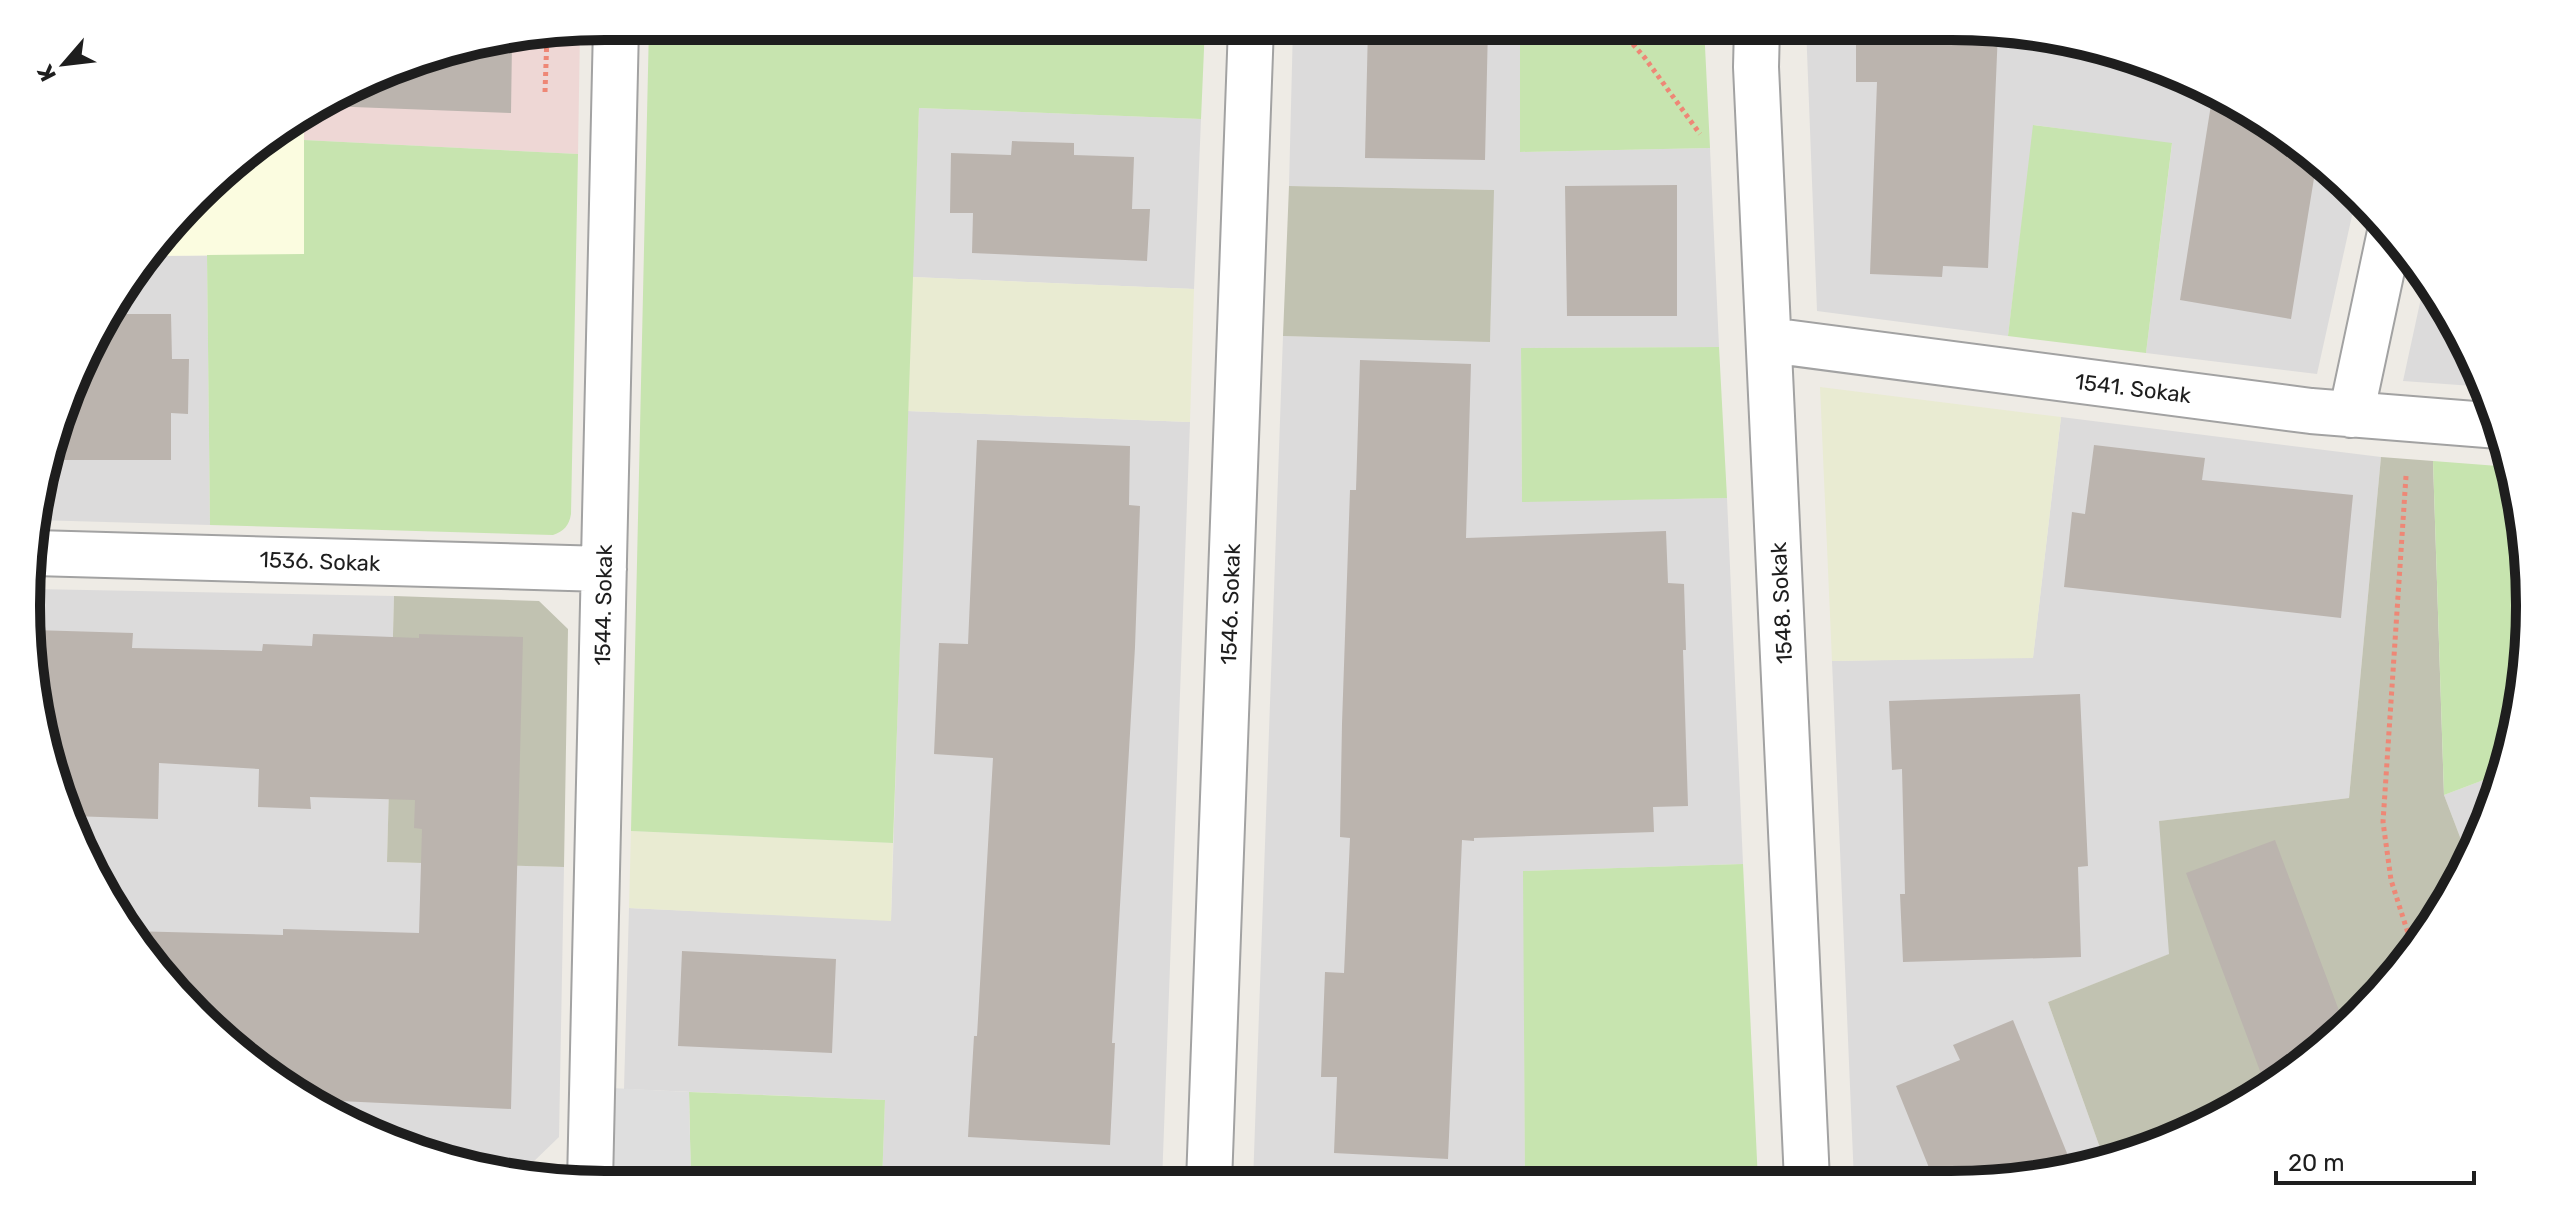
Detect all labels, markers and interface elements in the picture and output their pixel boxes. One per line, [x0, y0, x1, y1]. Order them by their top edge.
north arrow [24, 24, 104, 104]
text: K [31, 60, 62, 86]
street label: 1541. Sokak [2073, 368, 2193, 409]
street label: 1548. Sokak [1765, 541, 1798, 664]
street label: 1546. Sokak [1215, 542, 1246, 665]
street label: 1544. Sokak [589, 543, 618, 666]
street label: 1536. Sokak [259, 546, 381, 577]
scale bar [2276, 1135, 2474, 1185]
text: 20 m [2288, 1149, 2345, 1177]

